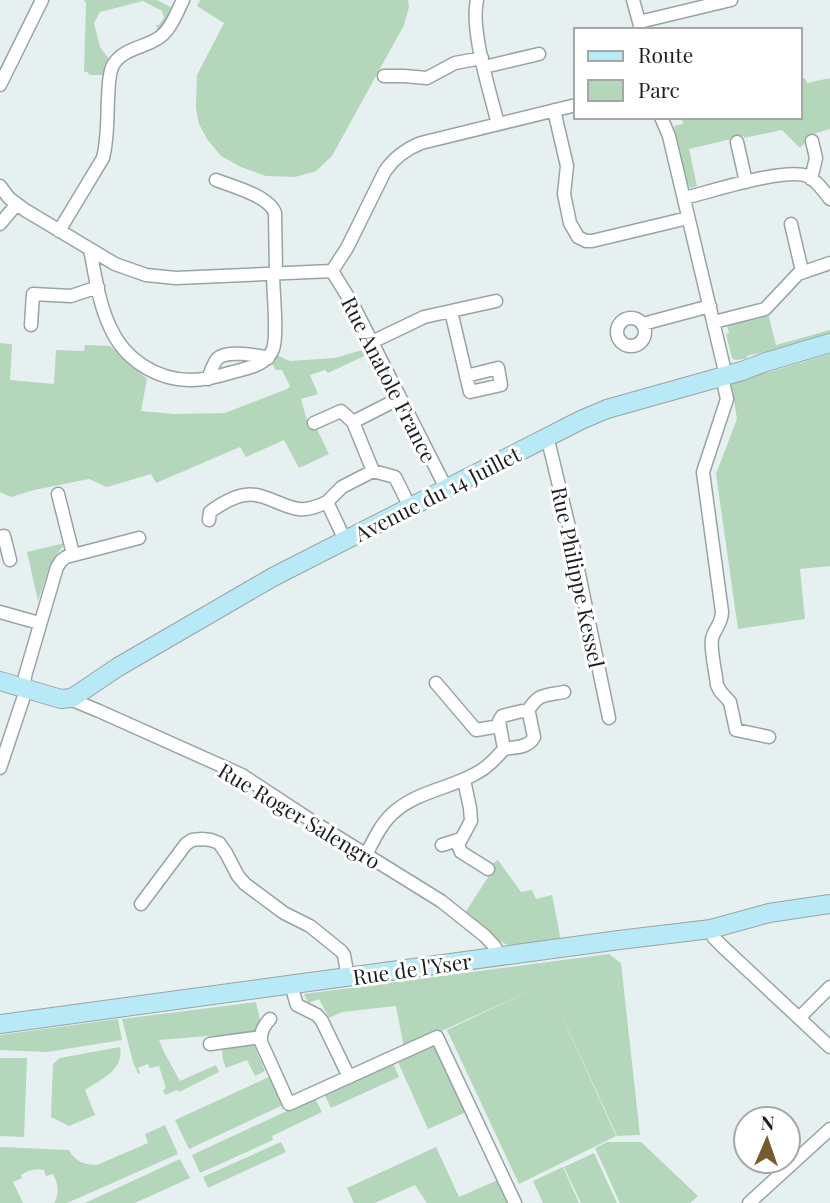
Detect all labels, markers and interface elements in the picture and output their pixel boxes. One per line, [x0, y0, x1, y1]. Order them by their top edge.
legend [574, 28, 802, 119]
text: Route [638, 40, 693, 68]
text: Parc [638, 75, 680, 103]
street label: Rue Anatole France [336, 291, 444, 467]
street label: Avenue du 14 Juillet [349, 439, 525, 547]
street label: Rue Philippe Kessel [546, 484, 612, 670]
street label: Rue Roger Salengro [214, 755, 386, 875]
street label: Rue de l'Yser [351, 946, 474, 990]
north arrow [732, 1105, 802, 1175]
text: N [760, 1109, 775, 1135]

